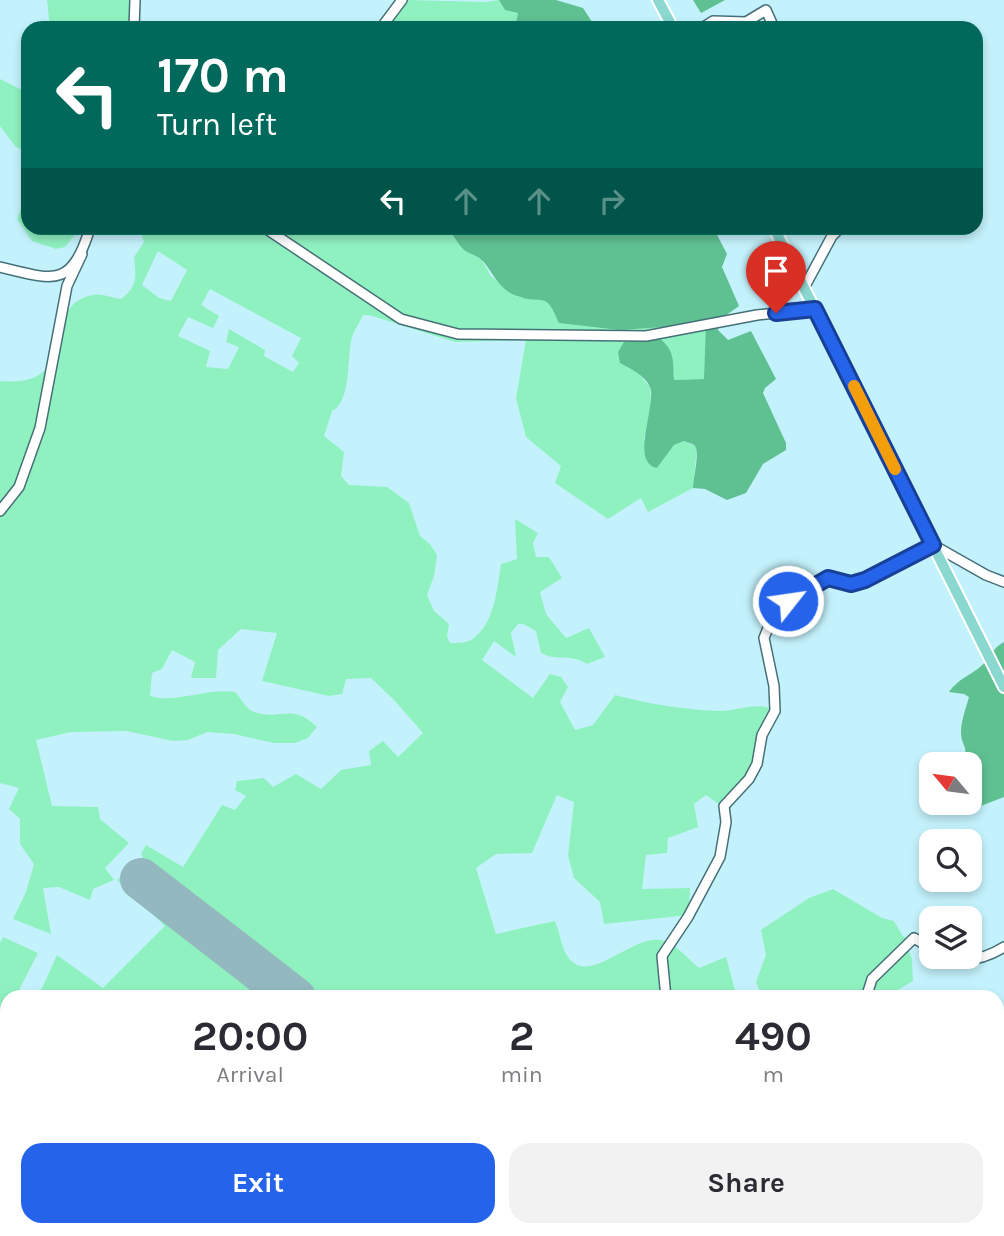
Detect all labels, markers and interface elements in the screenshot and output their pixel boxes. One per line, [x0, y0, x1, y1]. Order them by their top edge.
text: 170 m [157, 47, 289, 104]
icon: left [42, 49, 133, 140]
text: Turn left [157, 106, 277, 143]
icon: left [374, 182, 412, 220]
icon: ahead [447, 182, 485, 220]
icon: ahead [520, 182, 558, 220]
icon: right [593, 182, 631, 220]
pin [746, 241, 806, 313]
icon: arrive [757, 252, 795, 290]
position arrow [751, 564, 825, 638]
north arrow [919, 752, 982, 816]
map controls [919, 752, 982, 969]
button: search [919, 829, 982, 892]
button: layers [919, 906, 982, 969]
text: 20:00 [192, 1011, 308, 1061]
text: 2 [509, 1011, 534, 1061]
text: 490 [735, 1011, 812, 1061]
text: Arrival [217, 1061, 284, 1088]
text: min [500, 1061, 543, 1088]
text: m [763, 1061, 784, 1088]
button: Exit [21, 1143, 495, 1223]
button: Share [509, 1143, 983, 1223]

